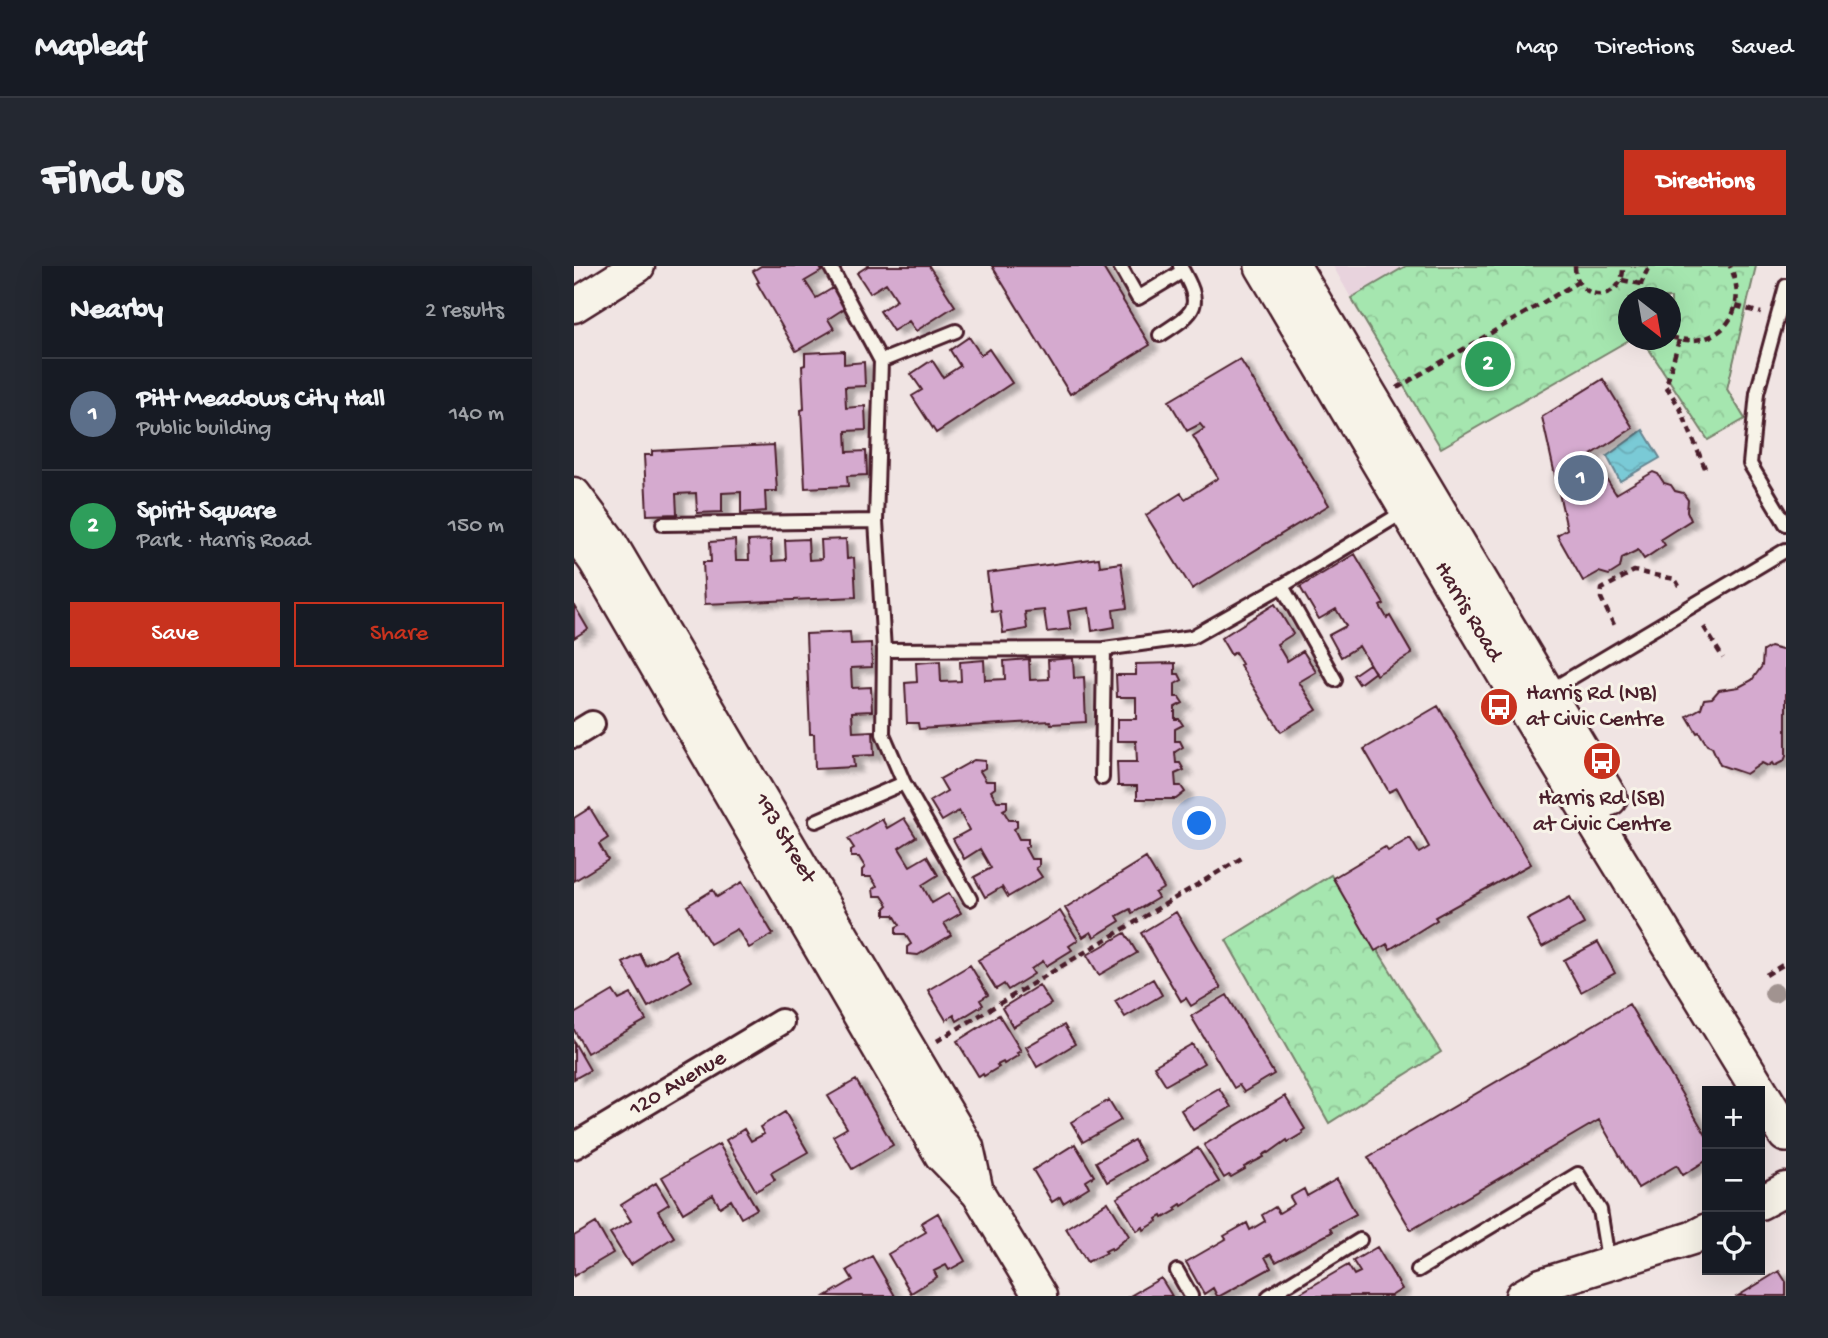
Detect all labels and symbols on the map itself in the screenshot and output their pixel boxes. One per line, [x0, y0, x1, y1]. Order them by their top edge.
north arrow [1618, 287, 1681, 350]
pin: 2 [1465, 338, 1511, 390]
pin: 1 [1558, 452, 1604, 504]
street label: Harris Road [1428, 557, 1509, 668]
place label: Harris Rd (NB) at Civic Centre [1526, 681, 1665, 734]
bus stop icon: Harris Rd (NB) at Civic Centre [1478, 686, 1520, 728]
bus stop icon: Harris Rd (SB) at Civic Centre [1581, 740, 1623, 782]
place label: Harris Rd (SB) at Civic Centre [1533, 786, 1672, 839]
street label: 193 Street [747, 788, 822, 889]
your location [1182, 806, 1216, 840]
street label: 120 Avenue [624, 1044, 732, 1124]

